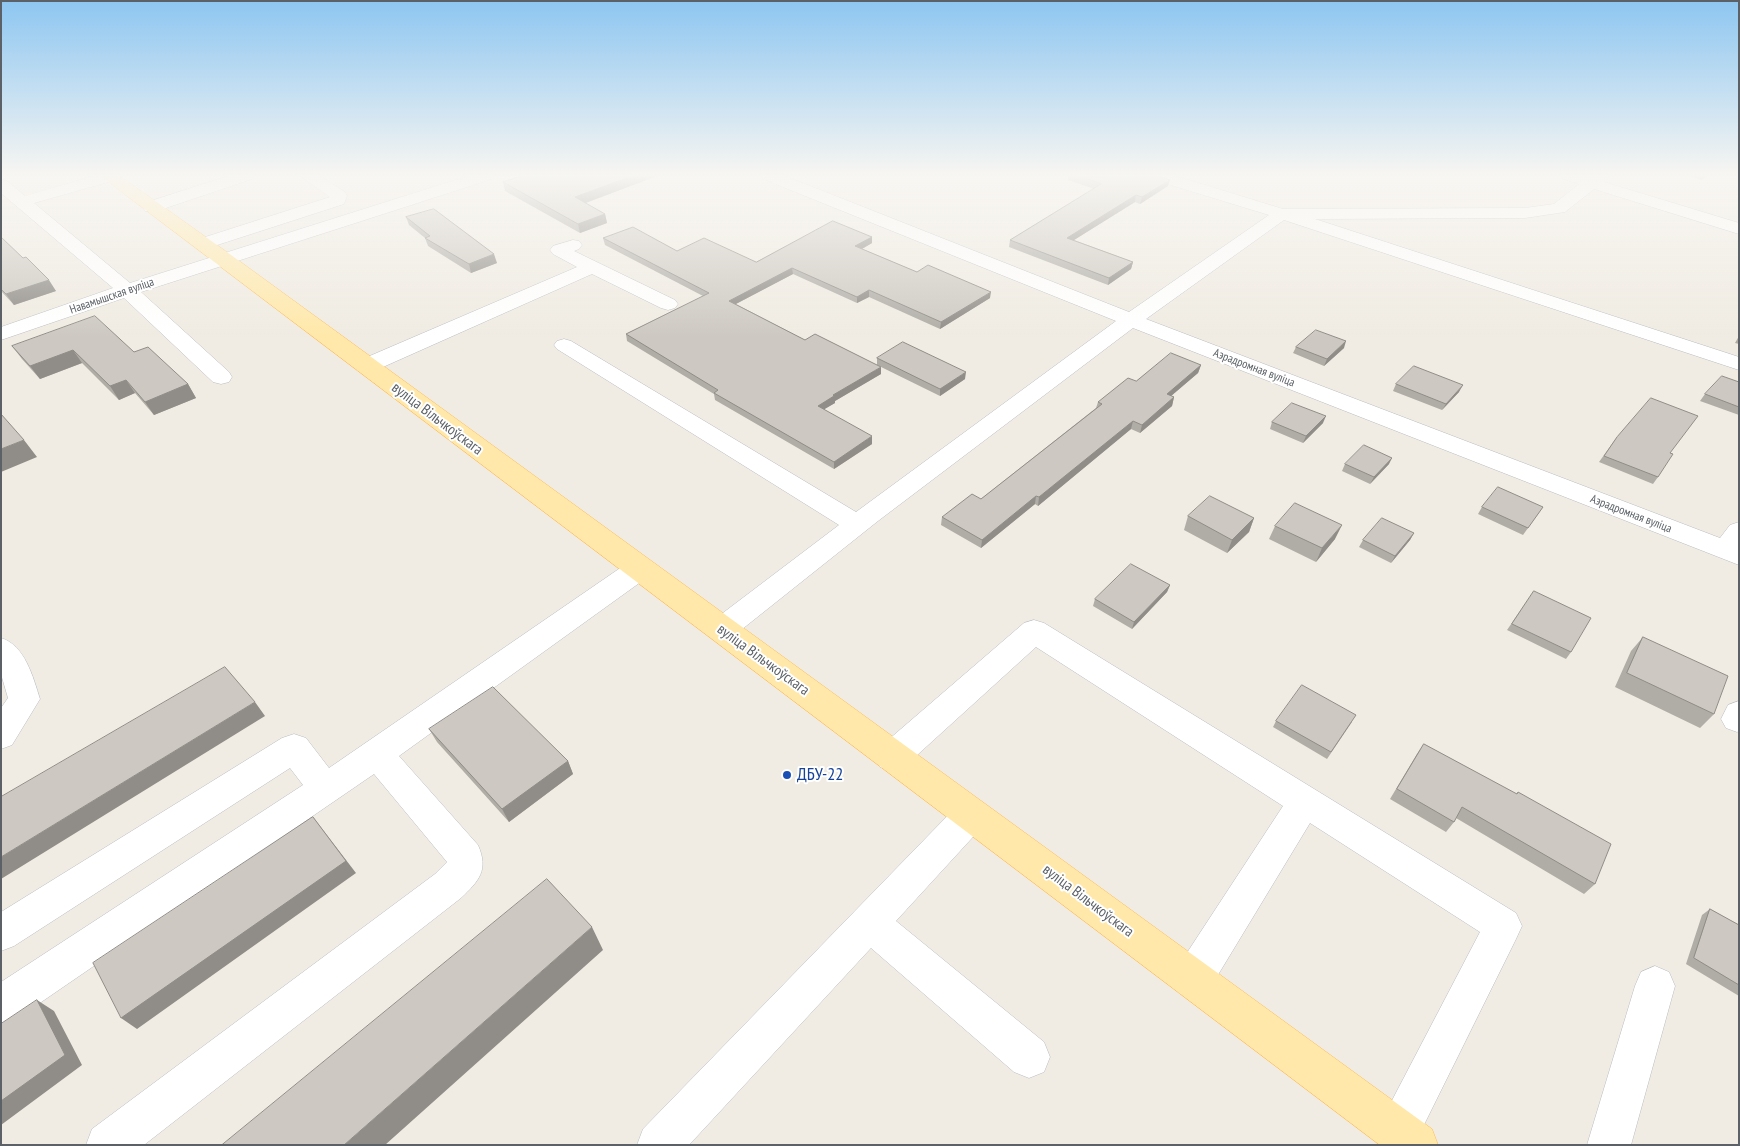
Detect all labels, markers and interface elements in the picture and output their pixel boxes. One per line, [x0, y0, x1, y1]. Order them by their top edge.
street label: Навамышская вуліца [68, 275, 156, 317]
street label: Аэрадромная вуліца [1211, 346, 1297, 390]
street label: вуліца Вільчкоўскага [388, 379, 486, 459]
street label: Аэрадромная вуліца [1588, 492, 1674, 536]
street label: вуліца Вільчкоўскага [713, 621, 813, 699]
place label: ДБУ-22 [797, 764, 843, 786]
marker: ДБУ-22 [781, 769, 793, 781]
street label: вуліца Вільчкоўскага [1039, 861, 1137, 941]

